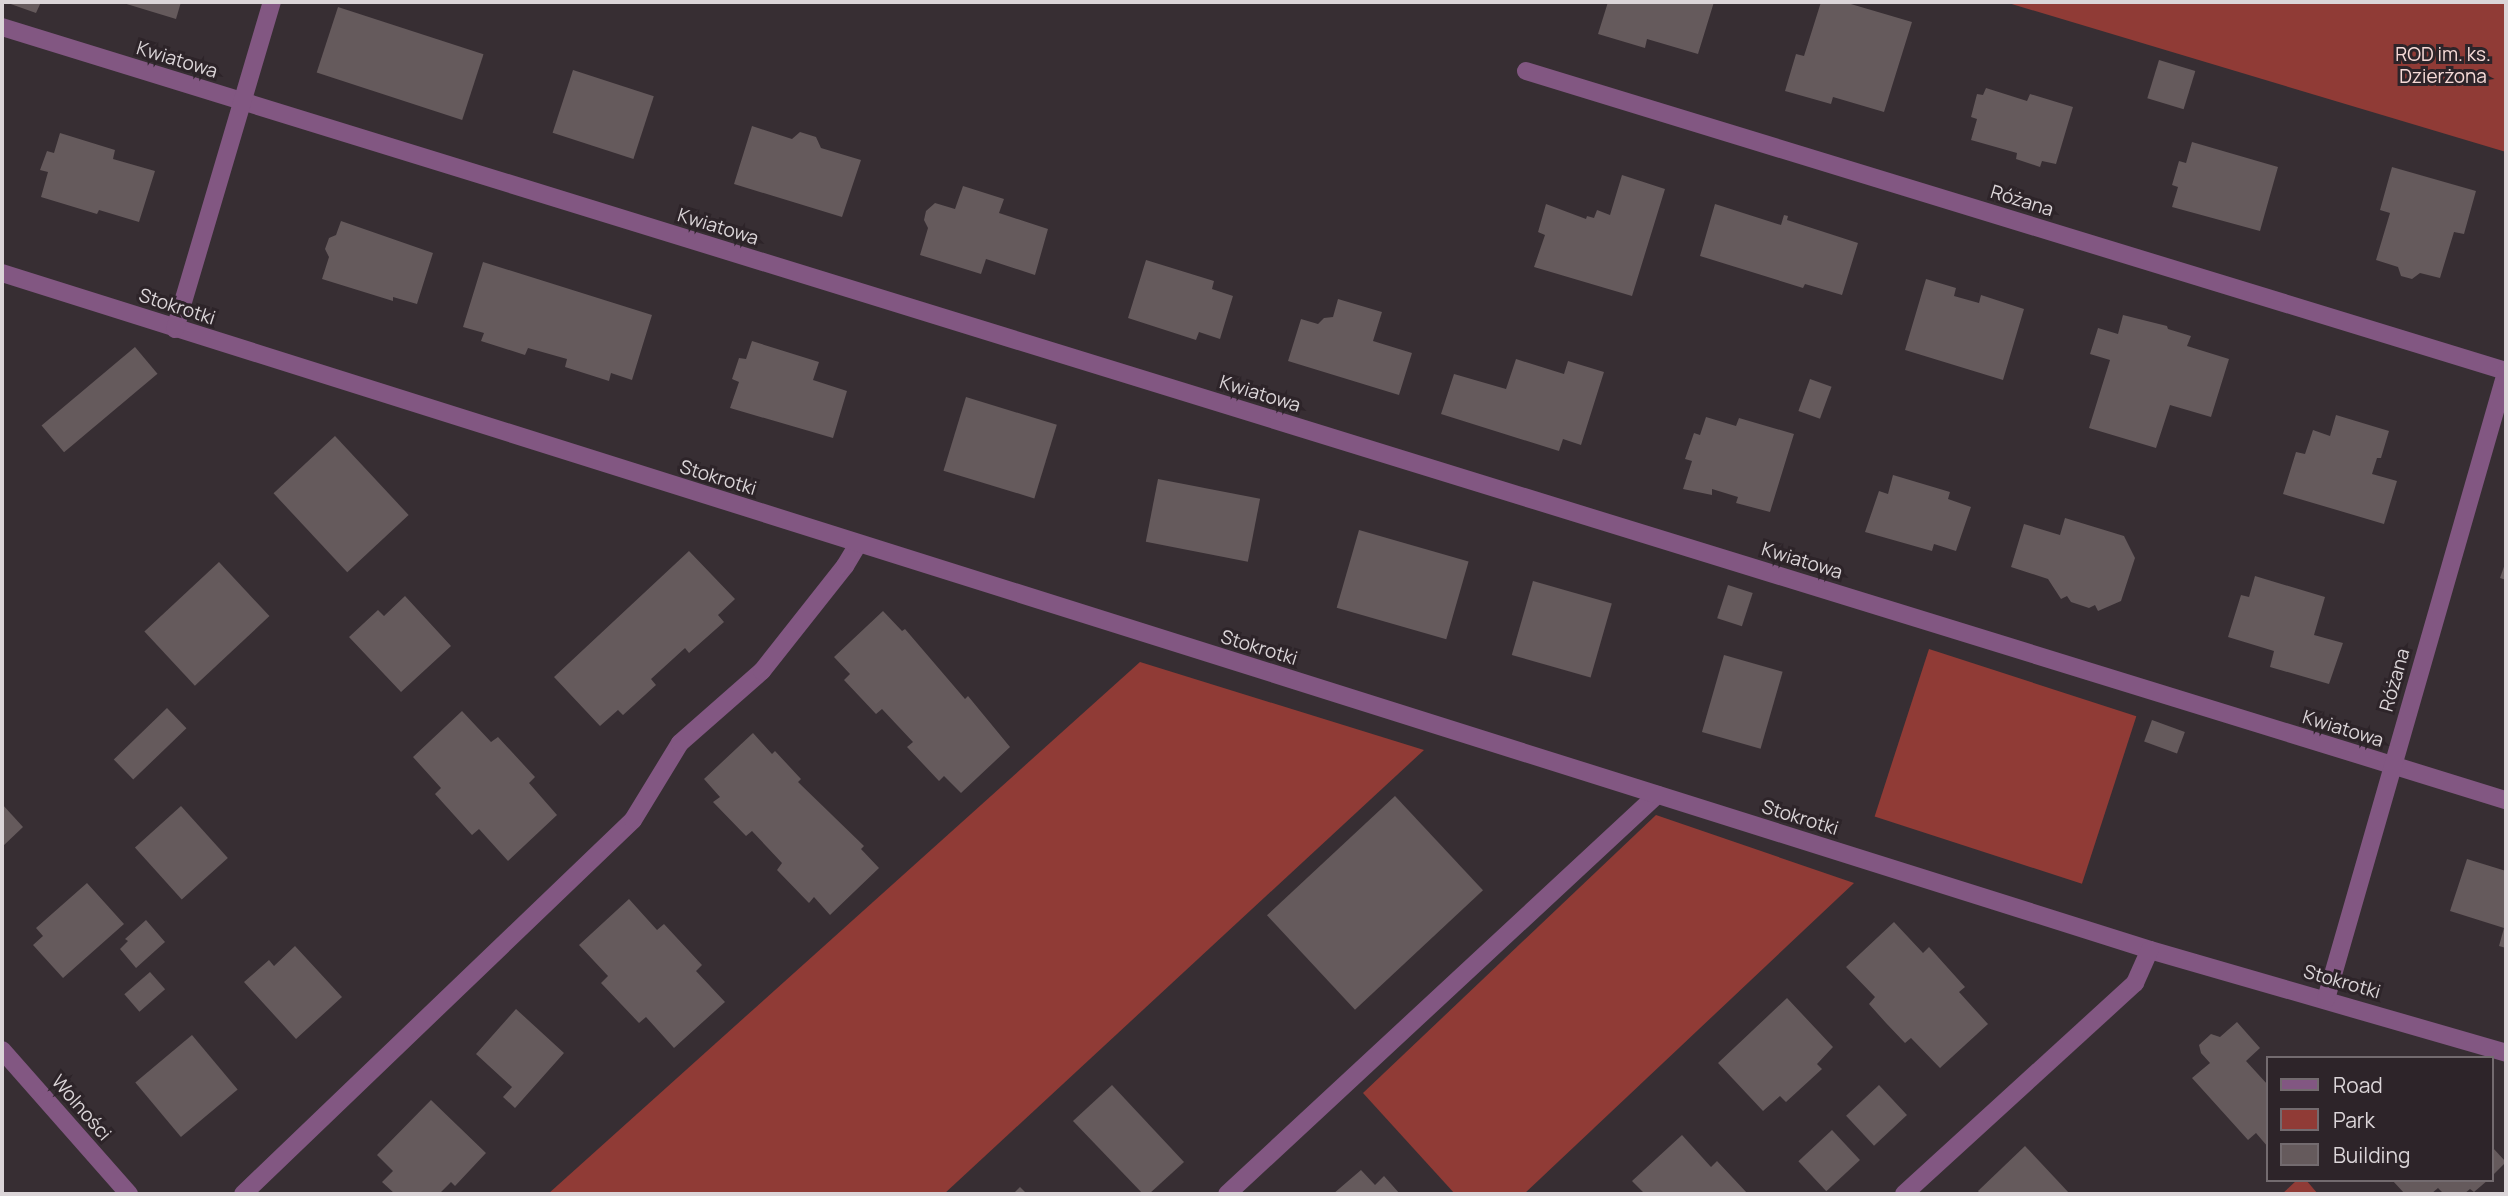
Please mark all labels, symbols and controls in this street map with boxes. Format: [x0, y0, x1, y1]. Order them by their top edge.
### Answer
street label: Kwiatowa [134, 37, 220, 83]
park label: ROD im. ks. Dzierżona [2395, 44, 2491, 88]
street label: Różana [1988, 181, 2056, 221]
street label: Kwiatowa [675, 204, 761, 250]
street label: Stokrotki [136, 284, 218, 330]
street label: Kwiatowa [1217, 371, 1303, 417]
street label: Stokrotki [677, 456, 759, 500]
street label: Kwiatowa [1759, 538, 1845, 584]
street label: Stokrotki [1218, 626, 1300, 670]
street label: Różana [2375, 646, 2415, 714]
street label: Kwiatowa [2300, 706, 2386, 752]
street label: Stokrotki [1759, 796, 1841, 840]
street label: Stokrotki [2301, 960, 2383, 1004]
legend [2266, 1056, 2494, 1182]
street label: Wolności [46, 1071, 116, 1145]
text: Road [2333, 1071, 2383, 1099]
text: Park [2333, 1106, 2375, 1134]
text: Building [2333, 1141, 2410, 1169]

